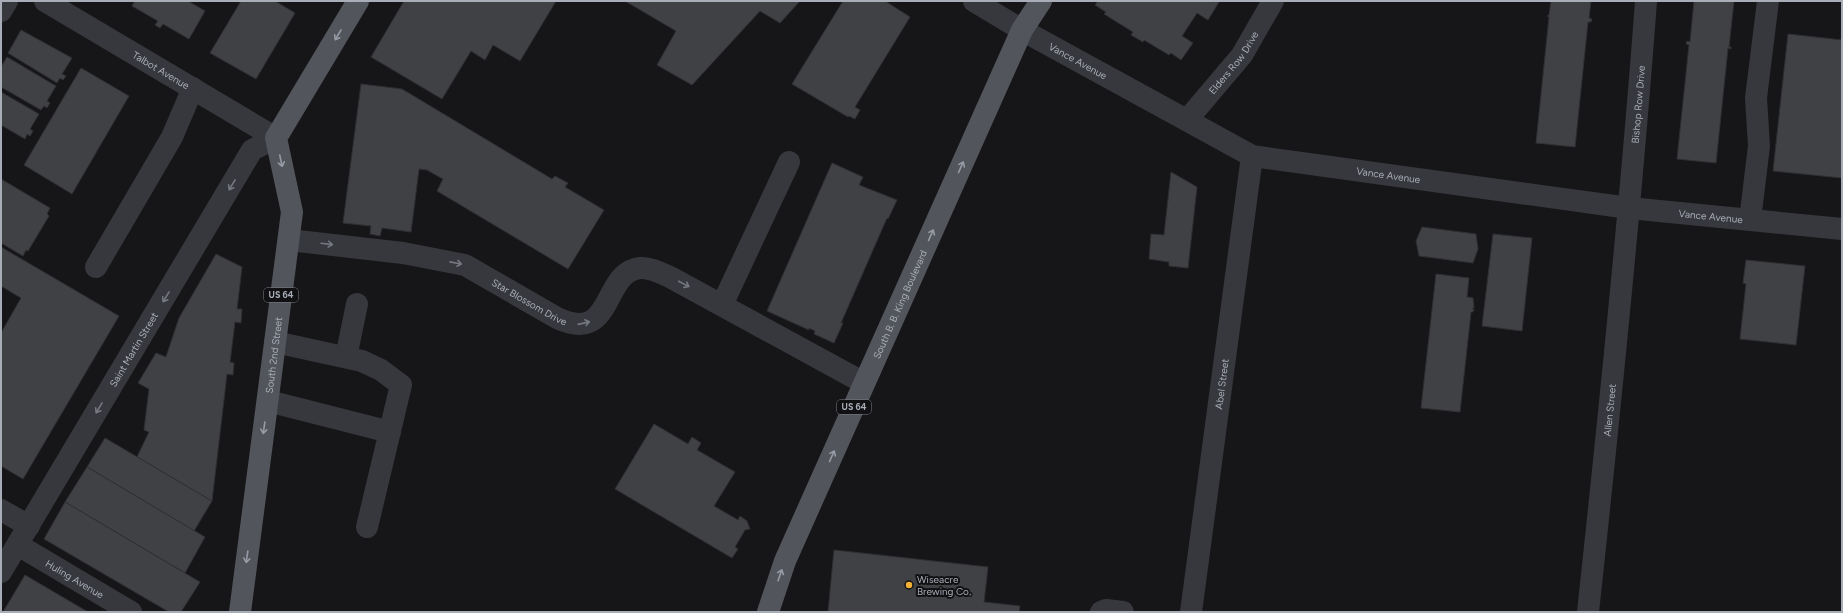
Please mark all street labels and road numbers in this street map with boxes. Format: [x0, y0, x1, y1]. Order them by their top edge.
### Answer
street label: Elders Row Drive [1206, 29, 1262, 97]
street label: Vance Avenue [1046, 40, 1110, 83]
street label: Talbot Avenue [130, 48, 192, 92]
street label: Bishop Row Drive [1629, 64, 1648, 144]
street label: Vance Avenue [1355, 164, 1422, 186]
street label: Vance Avenue [1678, 207, 1744, 226]
street label: South B. B. King Boulevard [870, 248, 930, 361]
street label: Star Blossom Drive [489, 276, 569, 329]
road number: US 64 [264, 288, 298, 302]
street label: Saint Martin Street [107, 310, 161, 389]
street label: South 2nd Street [262, 316, 285, 394]
street label: Abel Street [1212, 358, 1232, 410]
street label: Allen Street [1601, 383, 1619, 437]
road number: US 64 [837, 400, 871, 414]
street label: Huling Avenue [43, 557, 106, 602]

